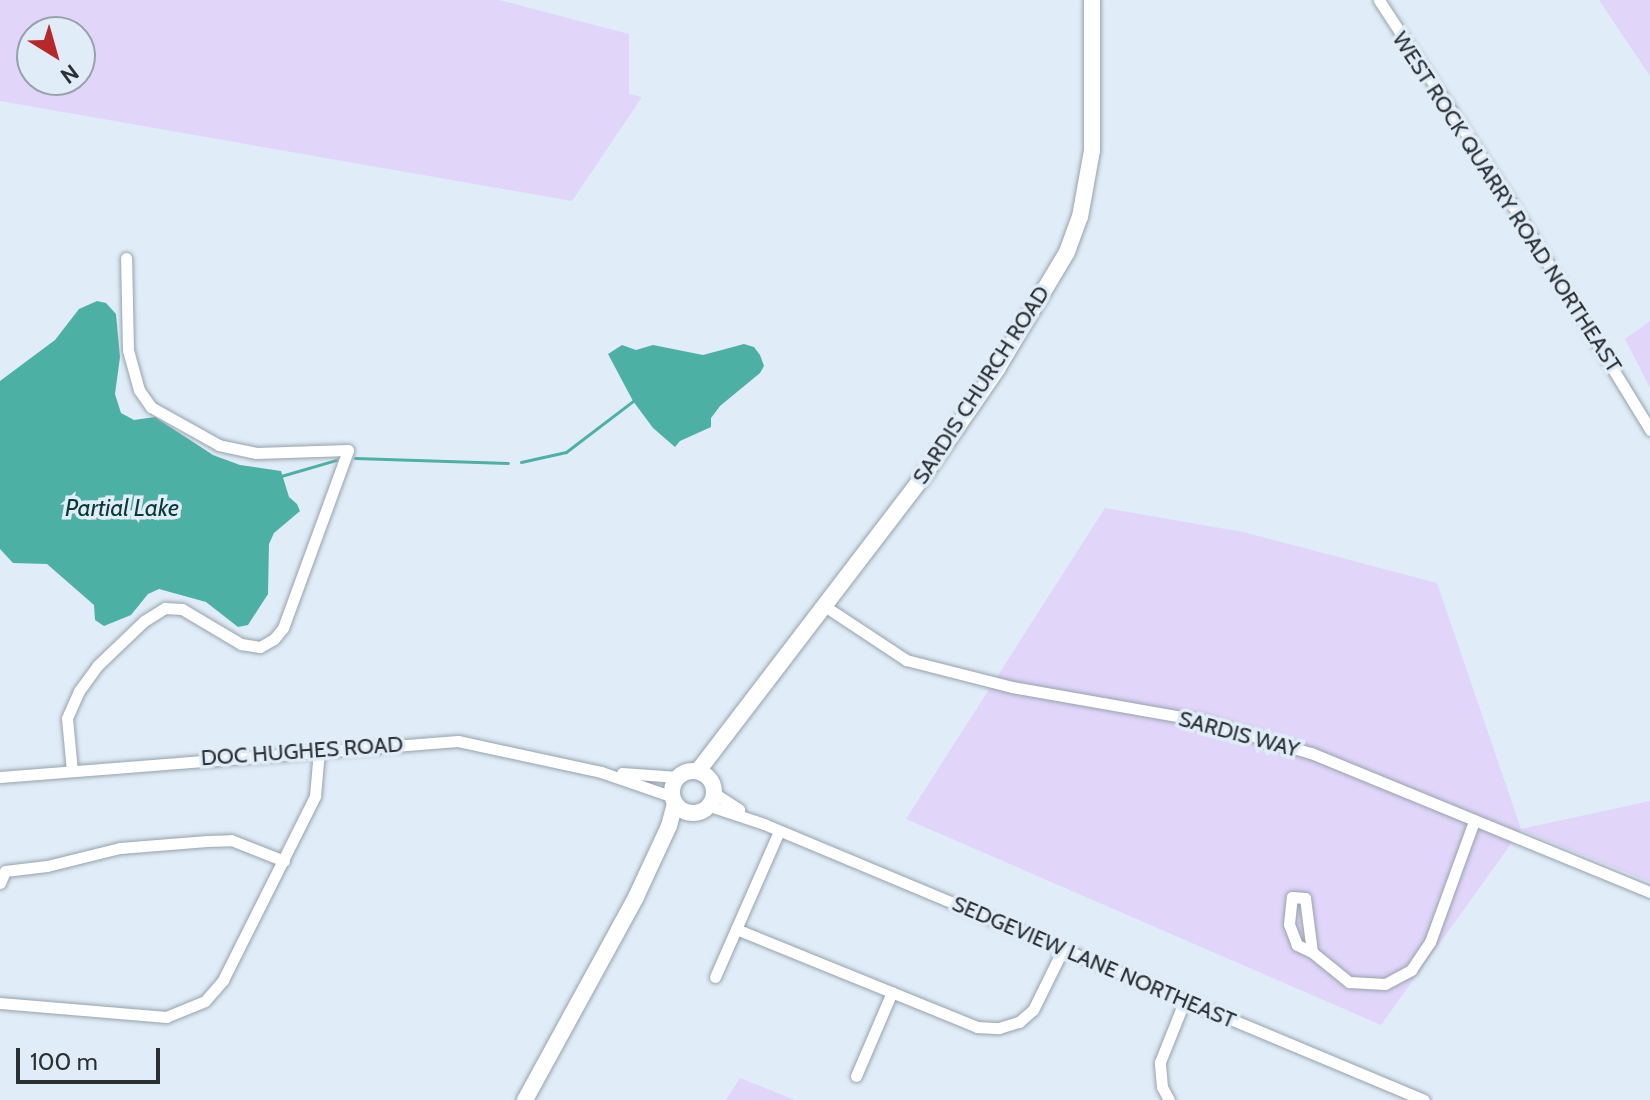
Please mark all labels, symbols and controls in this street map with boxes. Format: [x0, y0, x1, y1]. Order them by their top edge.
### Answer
north arrow [16, 16, 96, 96]
street label: WEST ROCK QUARRY ROAD NORTHEAST [1387, 27, 1627, 377]
text: N [55, 59, 84, 89]
street label: SARDIS CHURCH ROAD [907, 281, 1055, 489]
water label: Partial Lake [65, 494, 179, 522]
street label: SARDIS WAY [1176, 705, 1302, 763]
street label: DOC HUGHES ROAD [200, 731, 404, 771]
street label: SEDGEVIEW LANE NORTHEAST [948, 890, 1240, 1034]
scale bar [20, 1032, 164, 1082]
text: 100 m [30, 1047, 98, 1076]

